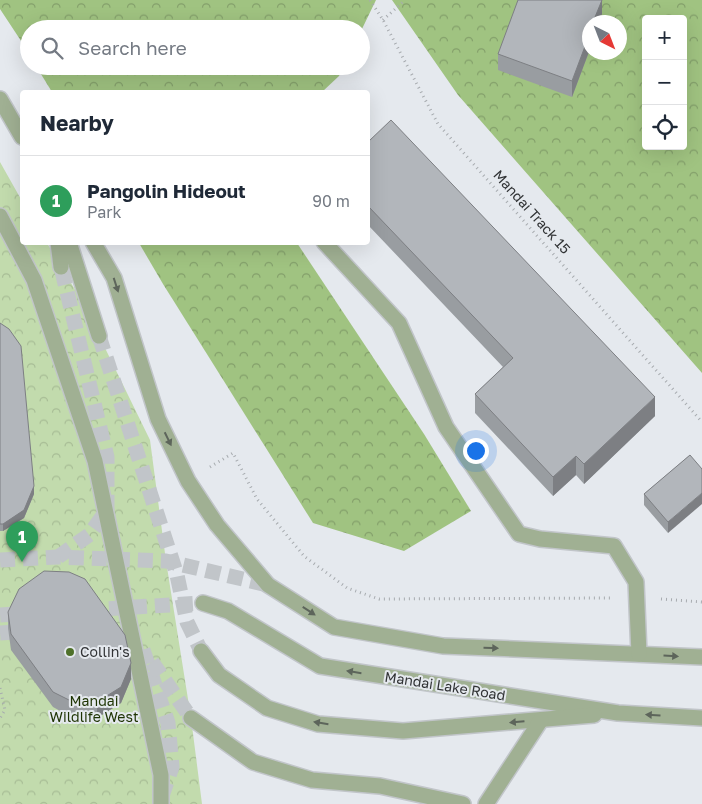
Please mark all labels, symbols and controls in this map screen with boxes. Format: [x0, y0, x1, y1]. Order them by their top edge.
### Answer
north arrow [582, 15, 627, 60]
map controls [642, 15, 687, 150]
button: + [642, 15, 687, 60]
search box [20, 20, 370, 75]
icon: search [38, 34, 66, 62]
text: Search here [78, 36, 187, 59]
button: − [642, 60, 687, 105]
button: locate [642, 105, 687, 150]
text: Nearby [40, 110, 114, 136]
street label: Mandai Track 15 [490, 166, 574, 257]
text: Pangolin Hideout [87, 179, 246, 202]
text: 1 [52, 191, 60, 211]
text: 90 m [312, 191, 350, 211]
text: Park [87, 202, 122, 222]
one-way arrow [113, 278, 121, 293]
one-way arrow [164, 432, 172, 446]
your location [463, 438, 489, 464]
pin: 1 [6, 521, 38, 562]
one-way arrow [303, 607, 316, 616]
place label: Collin's [80, 643, 130, 660]
one-way arrow [484, 644, 500, 652]
marker: Collin's [64, 646, 76, 658]
one-way arrow [664, 652, 680, 660]
one-way arrow [346, 667, 362, 675]
street label: Mandai Lake Road [384, 668, 507, 703]
park label: Mandai Wildlife West [50, 692, 138, 725]
one-way arrow [645, 711, 661, 719]
one-way arrow [509, 718, 525, 726]
one-way arrow [312, 719, 328, 727]

